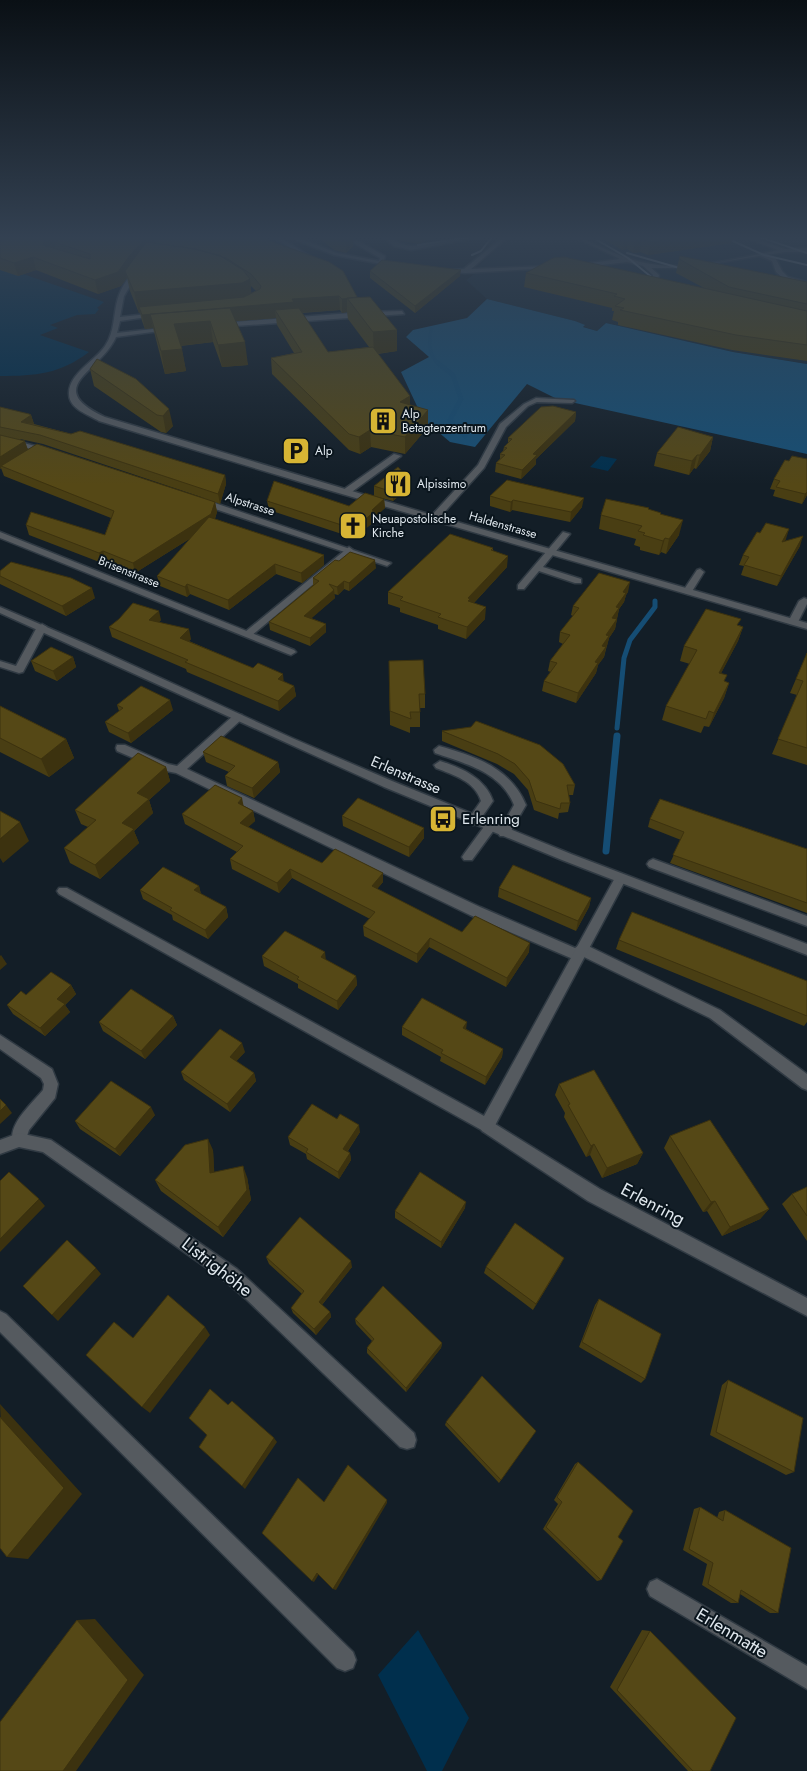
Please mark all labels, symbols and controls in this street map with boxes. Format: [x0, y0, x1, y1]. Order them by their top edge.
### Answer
place label: Alp Betagtenzentrum [402, 405, 486, 437]
building icon: Alp Betagtenzentrum [368, 406, 398, 436]
parking icon: Alp [281, 436, 311, 466]
place label: Alp [315, 442, 333, 460]
restaurant icon: Alpissimo [383, 469, 413, 499]
place label: Alpissimo [417, 475, 467, 493]
street label: Alpstrasse [223, 488, 277, 520]
street label: Haldenstrasse [467, 507, 539, 543]
place label: Neuapostolische Kirche [372, 510, 456, 542]
church icon: Neuapostolische Kirche [338, 511, 368, 541]
street label: Brisenstrasse [96, 552, 162, 592]
street label: Erlenstrasse [368, 750, 445, 800]
bus stop icon: Erlenring [428, 804, 458, 834]
place label: Erlenring [462, 808, 520, 830]
street label: Erlenring [616, 1176, 690, 1232]
street label: Listrighöhe [176, 1231, 258, 1303]
street label: Erlenmatte [691, 1601, 773, 1665]

